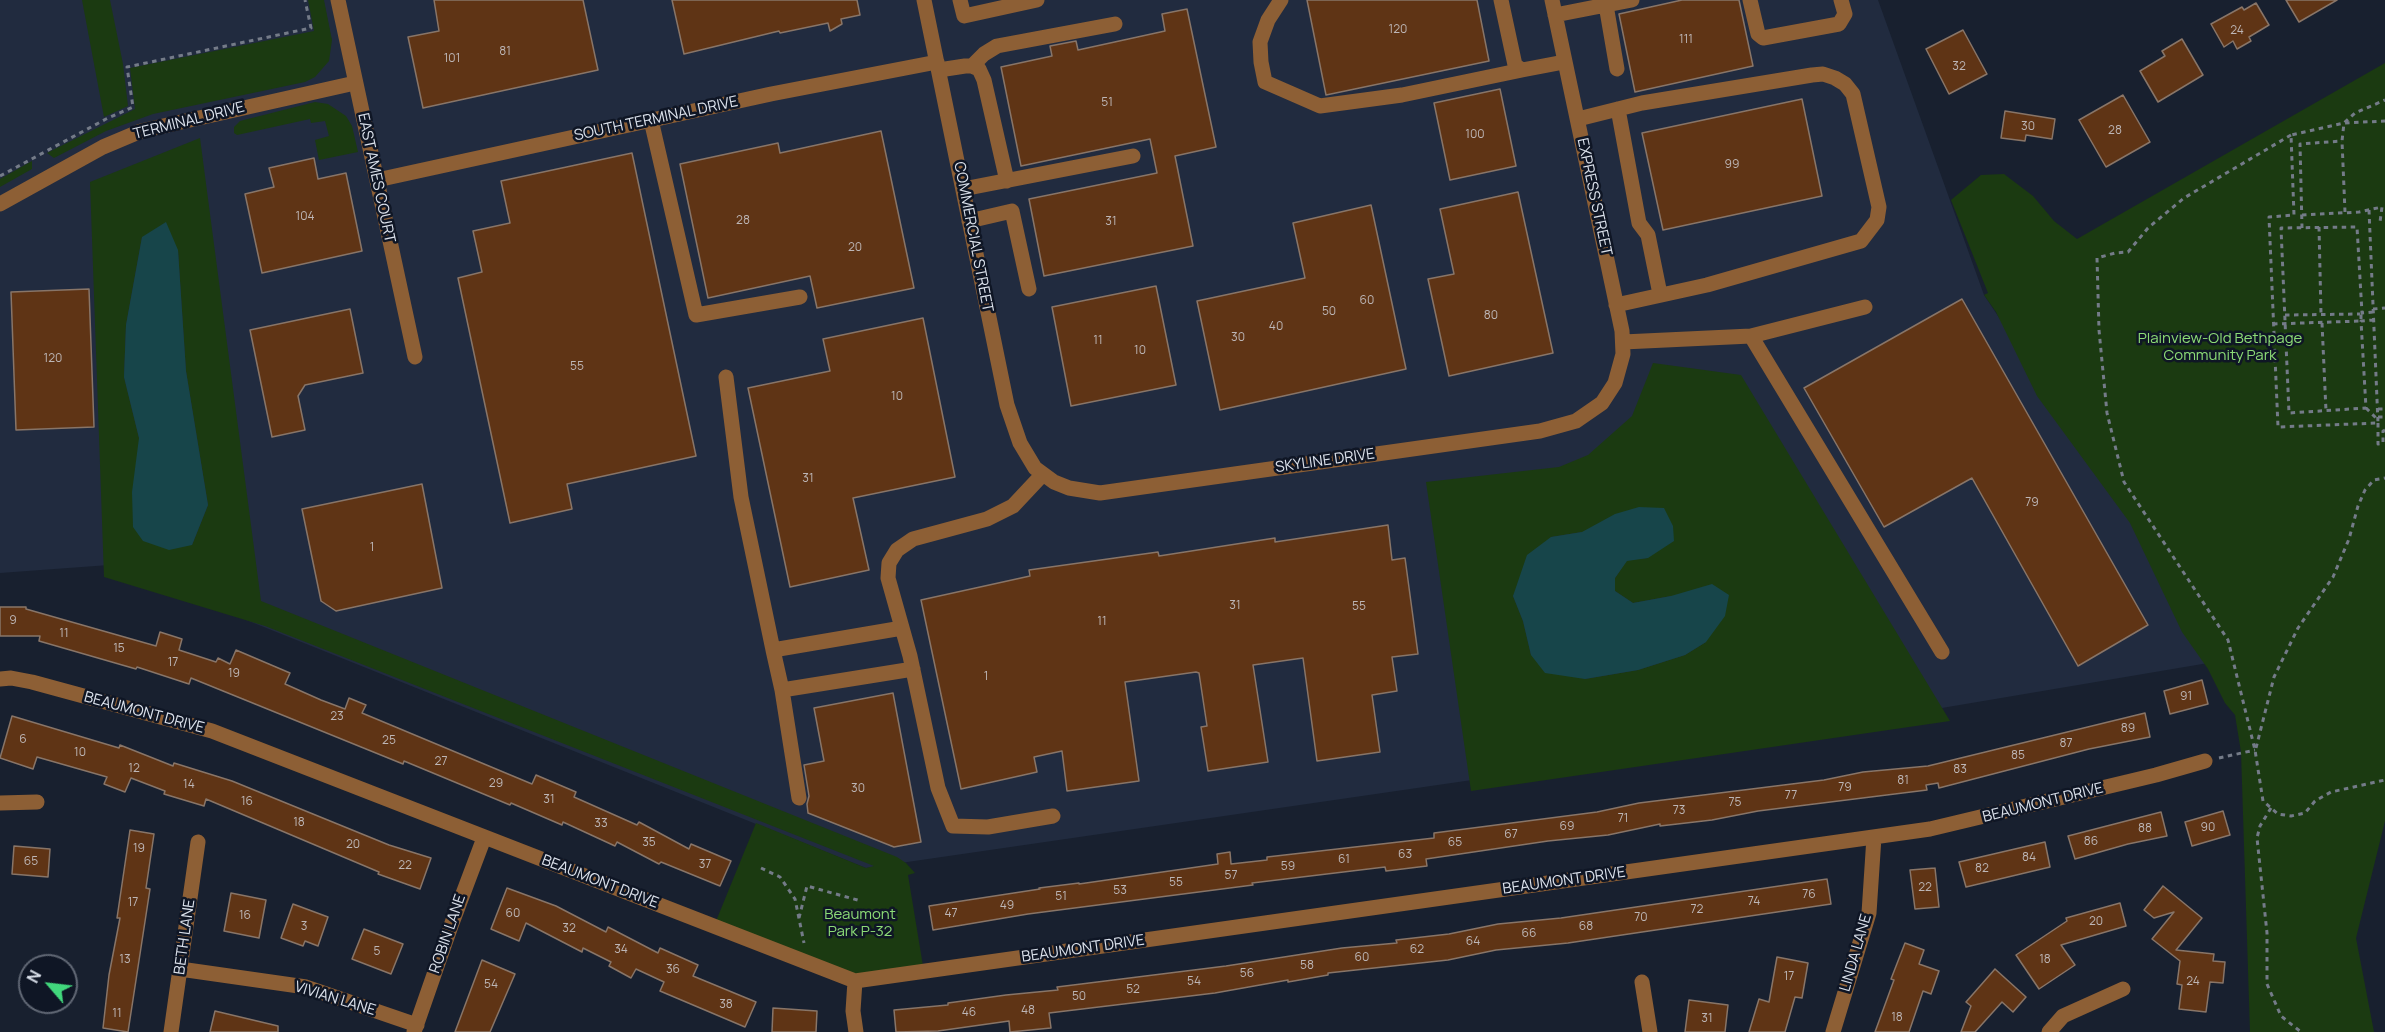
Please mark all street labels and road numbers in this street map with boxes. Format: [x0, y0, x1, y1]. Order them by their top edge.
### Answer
street label: SOUTH TERMINAL DRIVE [572, 93, 740, 145]
street label: TERMINAL DRIVE [131, 98, 247, 144]
street label: EAST AMES COURT [353, 112, 399, 244]
street label: EXPRESS STREET [1573, 137, 1615, 257]
street label: COMMERCIAL STREET [950, 160, 996, 314]
street label: SKYLINE DRIVE [1274, 445, 1376, 477]
street label: BEAUMONT DRIVE [82, 688, 206, 738]
street label: BEAUMONT DRIVE [1981, 779, 2105, 827]
street label: BEAUMONT DRIVE [539, 851, 661, 913]
street label: BEAUMONT DRIVE [1501, 863, 1627, 899]
street label: ROBIN LANE [426, 892, 470, 976]
street label: BETH LANE [171, 898, 199, 976]
street label: LINDA LANE [1836, 912, 1876, 994]
street label: BEAUMONT DRIVE [1020, 931, 1146, 967]
street label: VIVIAN LANE [292, 978, 378, 1020]

